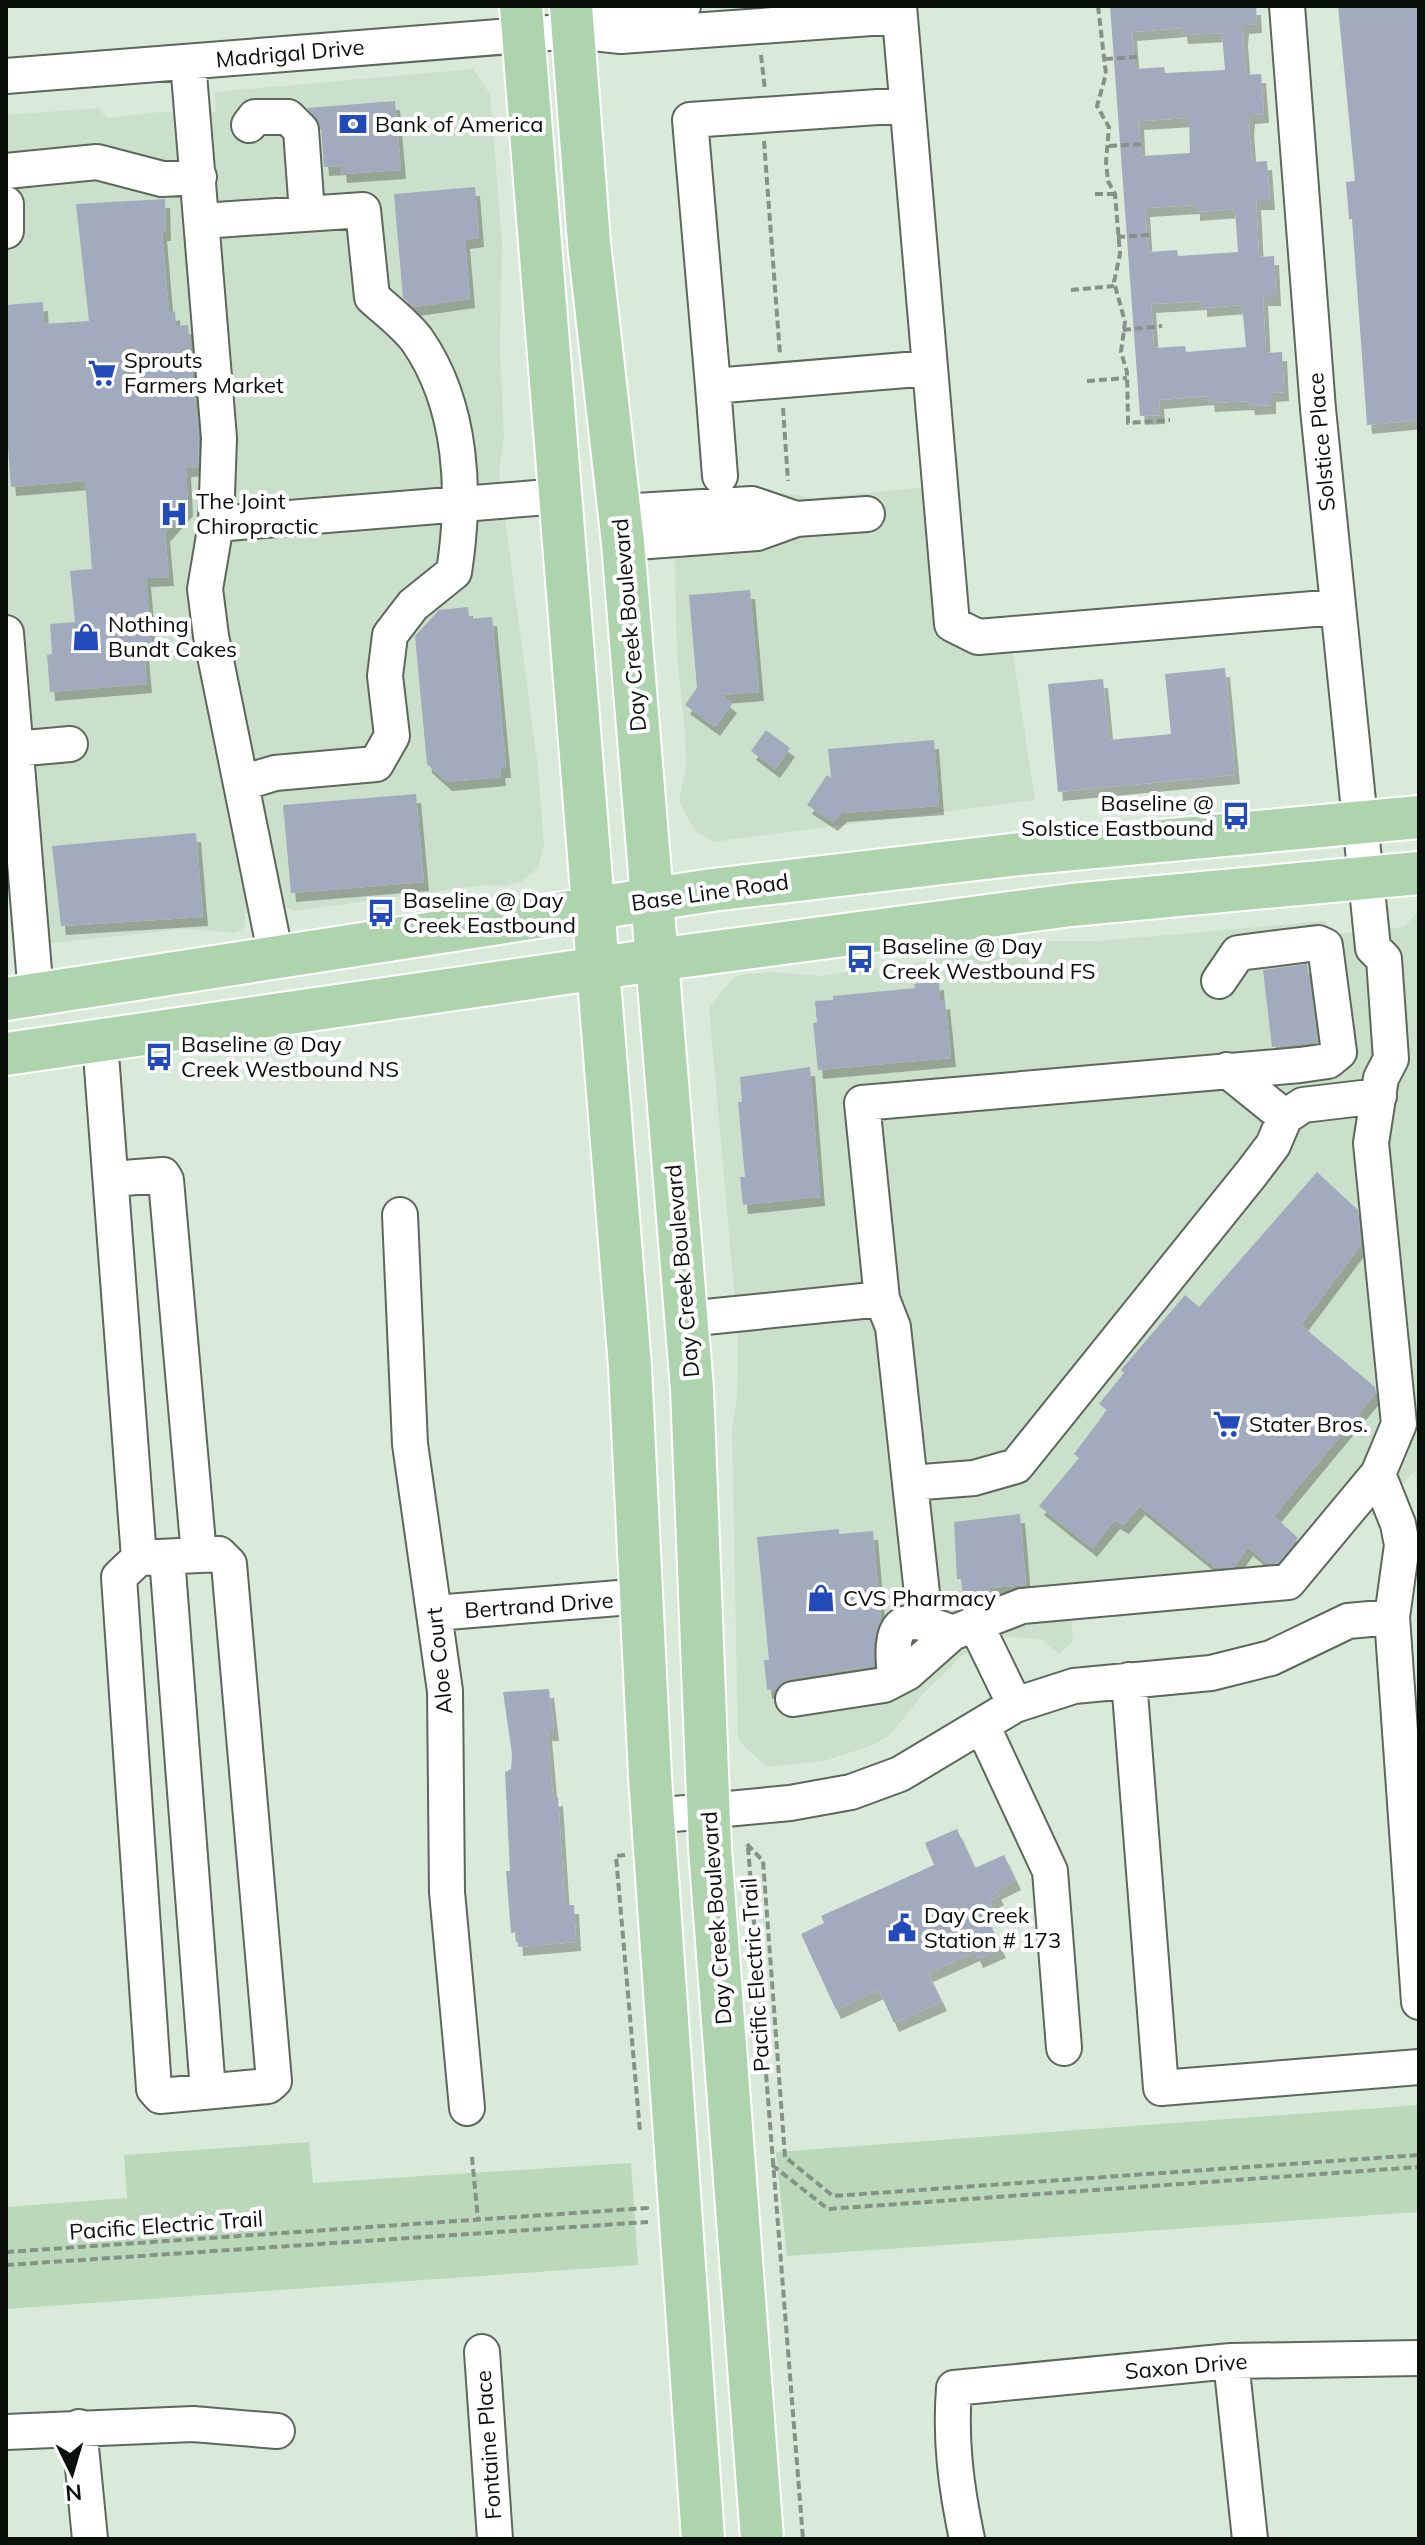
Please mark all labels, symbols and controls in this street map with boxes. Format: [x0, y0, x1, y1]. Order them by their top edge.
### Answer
street label: Madrigal Drive [215, 33, 365, 73]
bank icon: Bank of America [338, 109, 368, 139]
place label: Bank of America [375, 110, 543, 138]
place label: Sprouts Farmers Market [124, 346, 284, 399]
supermarket icon: Sprouts Farmers Market [87, 358, 117, 388]
street label: Solstice Place [1301, 372, 1341, 512]
place label: The Joint Chiropractic [196, 487, 319, 540]
hospital icon: The Joint Chiropractic [159, 499, 189, 529]
street label: Day Creek Boulevard [606, 517, 652, 733]
place label: Nothing Bundt Cakes [108, 610, 237, 663]
shop icon: Nothing Bundt Cakes [71, 622, 101, 652]
place label: Baseline @ Solstice Eastbound [1021, 789, 1214, 842]
bus stop icon: Baseline @ Solstice Eastbound [1221, 801, 1251, 831]
street label: Base Line Road [630, 867, 790, 917]
place label: Baseline @ Day Creek Eastbound [403, 886, 576, 939]
bus stop icon: Baseline @ Day Creek Eastbound [366, 898, 396, 928]
place label: Baseline @ Day Creek Westbound FS [882, 932, 1095, 985]
bus stop icon: Baseline @ Day Creek Westbound FS [845, 944, 875, 974]
place label: Baseline @ Day Creek Westbound NS [181, 1030, 399, 1083]
bus stop icon: Baseline @ Day Creek Westbound NS [144, 1042, 174, 1072]
street label: Day Creek Boulevard [659, 1163, 705, 1379]
supermarket icon: Stater Bros. [1212, 1409, 1242, 1439]
place label: Stater Bros. [1249, 1410, 1368, 1438]
shop icon: CVS Pharmacy [806, 1583, 836, 1613]
place label: CVS Pharmacy [843, 1584, 996, 1612]
street label: Bertrand Drive [464, 1586, 614, 1624]
street label: Aloe Court [419, 1606, 459, 1716]
street label: Day Creek Boulevard [695, 1810, 737, 2026]
street label: Pacific Electric Trail [734, 1877, 776, 2073]
place label: Day Creek Station # 173 [924, 1901, 1061, 1954]
public building icon: Day Creek Station # 173 [887, 1913, 917, 1943]
street label: Pacific Electric Trail [68, 2204, 264, 2246]
street label: Saxon Drive [1124, 2347, 1248, 2385]
street label: Fontaine Place [469, 2369, 507, 2521]
north arrow [32, 2433, 112, 2513]
text: N [64, 2478, 83, 2508]

